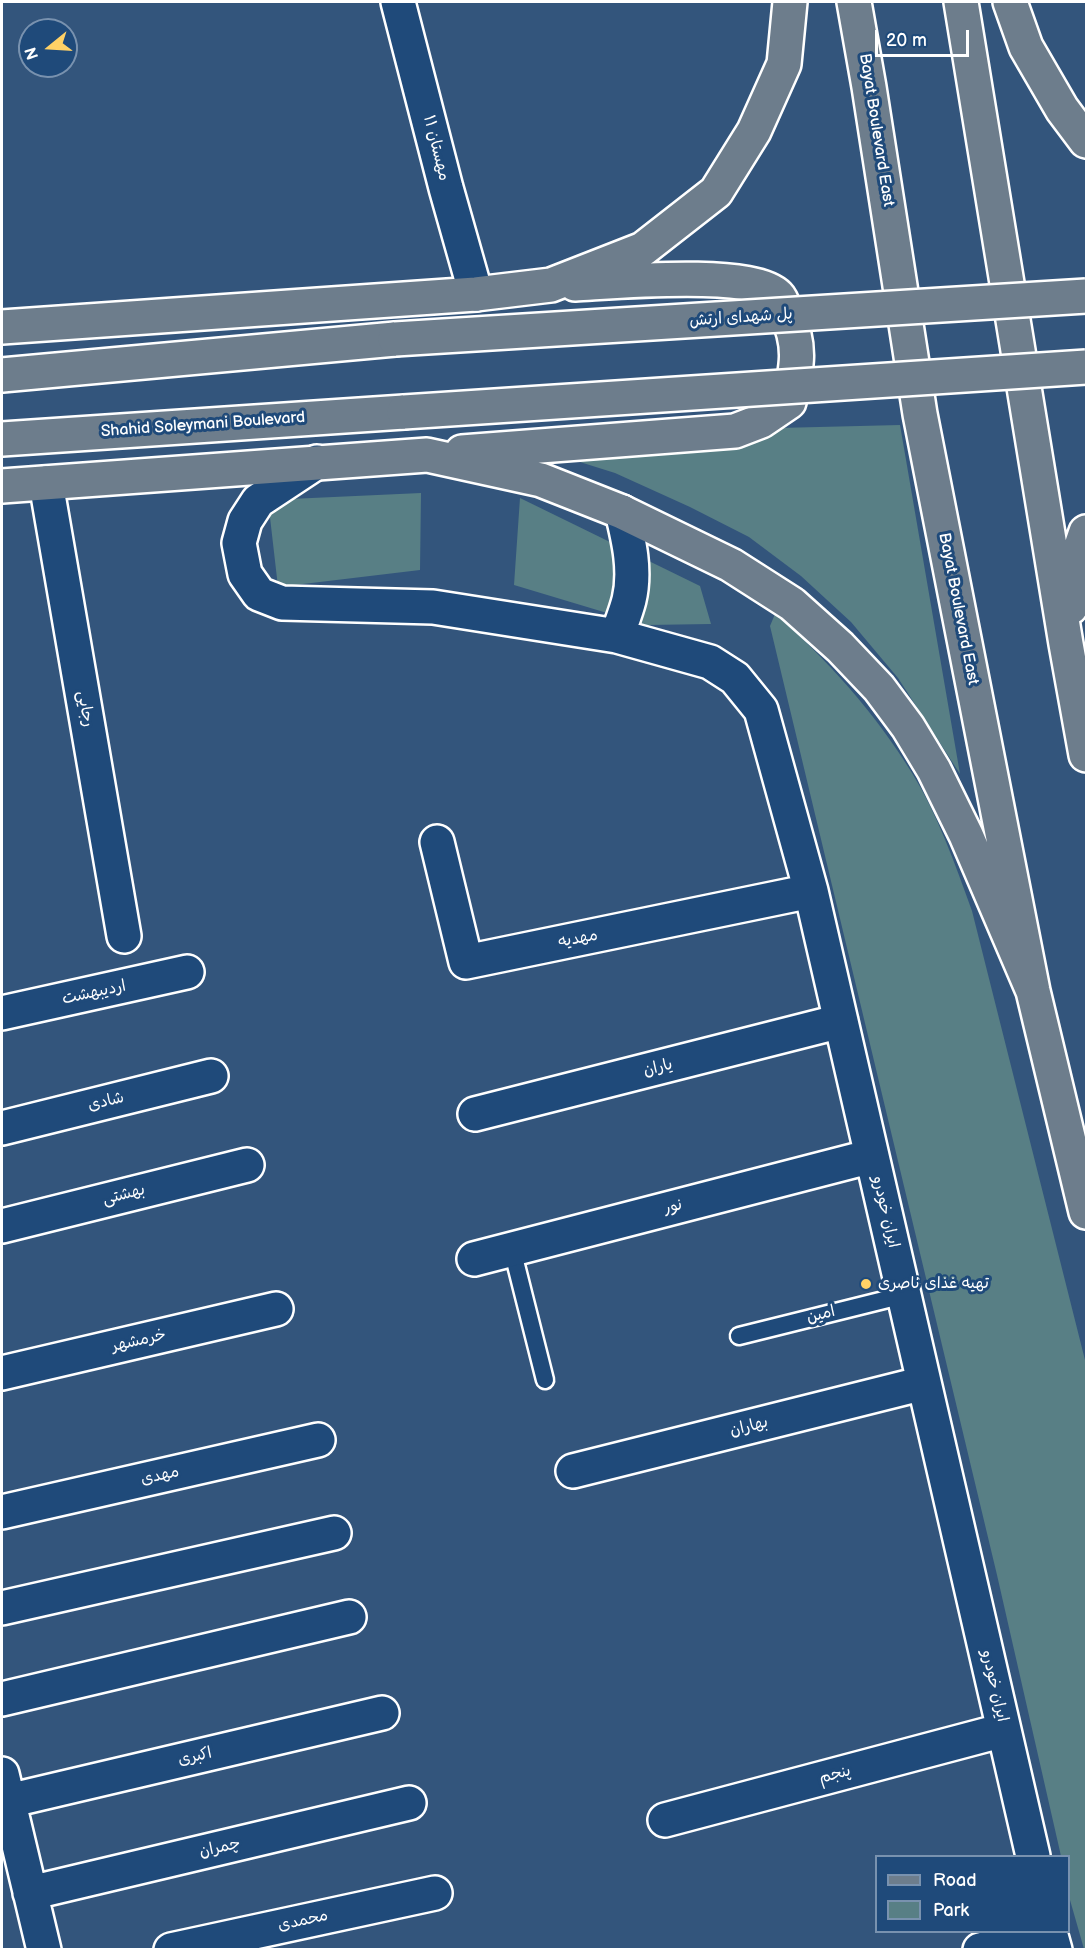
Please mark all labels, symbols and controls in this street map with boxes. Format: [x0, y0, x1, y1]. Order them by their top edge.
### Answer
north arrow [18, 18, 78, 78]
scale bar [878, 18, 972, 56]
text: 20 m [886, 30, 927, 51]
text: N [21, 44, 43, 62]
street label: Bayat Boulevard East [854, 52, 898, 208]
street label: مهستان ۱۱ [419, 113, 453, 183]
street label: پل شهدای ارتش [689, 305, 793, 331]
street label: Shahid Soleymani Boulevard [100, 408, 306, 442]
street label: Bayat Boulevard East [934, 531, 982, 687]
street label: رجایی [72, 690, 98, 728]
street label: مهدیه [557, 926, 599, 952]
street label: اردیبهشت [60, 977, 128, 1009]
street label: یاران [641, 1055, 675, 1081]
street label: شادی [86, 1088, 126, 1116]
street label: ایران خودرو [867, 1174, 903, 1250]
street label: بهشتی [101, 1180, 147, 1210]
street label: نور [662, 1195, 684, 1219]
place label: تهیه غذای ناصری [878, 1274, 989, 1294]
marker: تهیه غذای ناصری [859, 1277, 873, 1291]
street label: امین [805, 1302, 837, 1328]
street label: خرمشهر [110, 1325, 168, 1357]
street label: بهاران [728, 1413, 770, 1441]
street label: مهدی [139, 1462, 181, 1490]
street label: ایران خودرو [976, 1648, 1012, 1724]
street label: اکبری [176, 1744, 214, 1770]
street label: پنجم [817, 1762, 853, 1788]
street label: چمران [198, 1834, 242, 1862]
legend [875, 1855, 1070, 1933]
text: Road [933, 1870, 977, 1891]
text: Park [933, 1900, 969, 1921]
street label: محمدی [276, 1906, 330, 1936]

